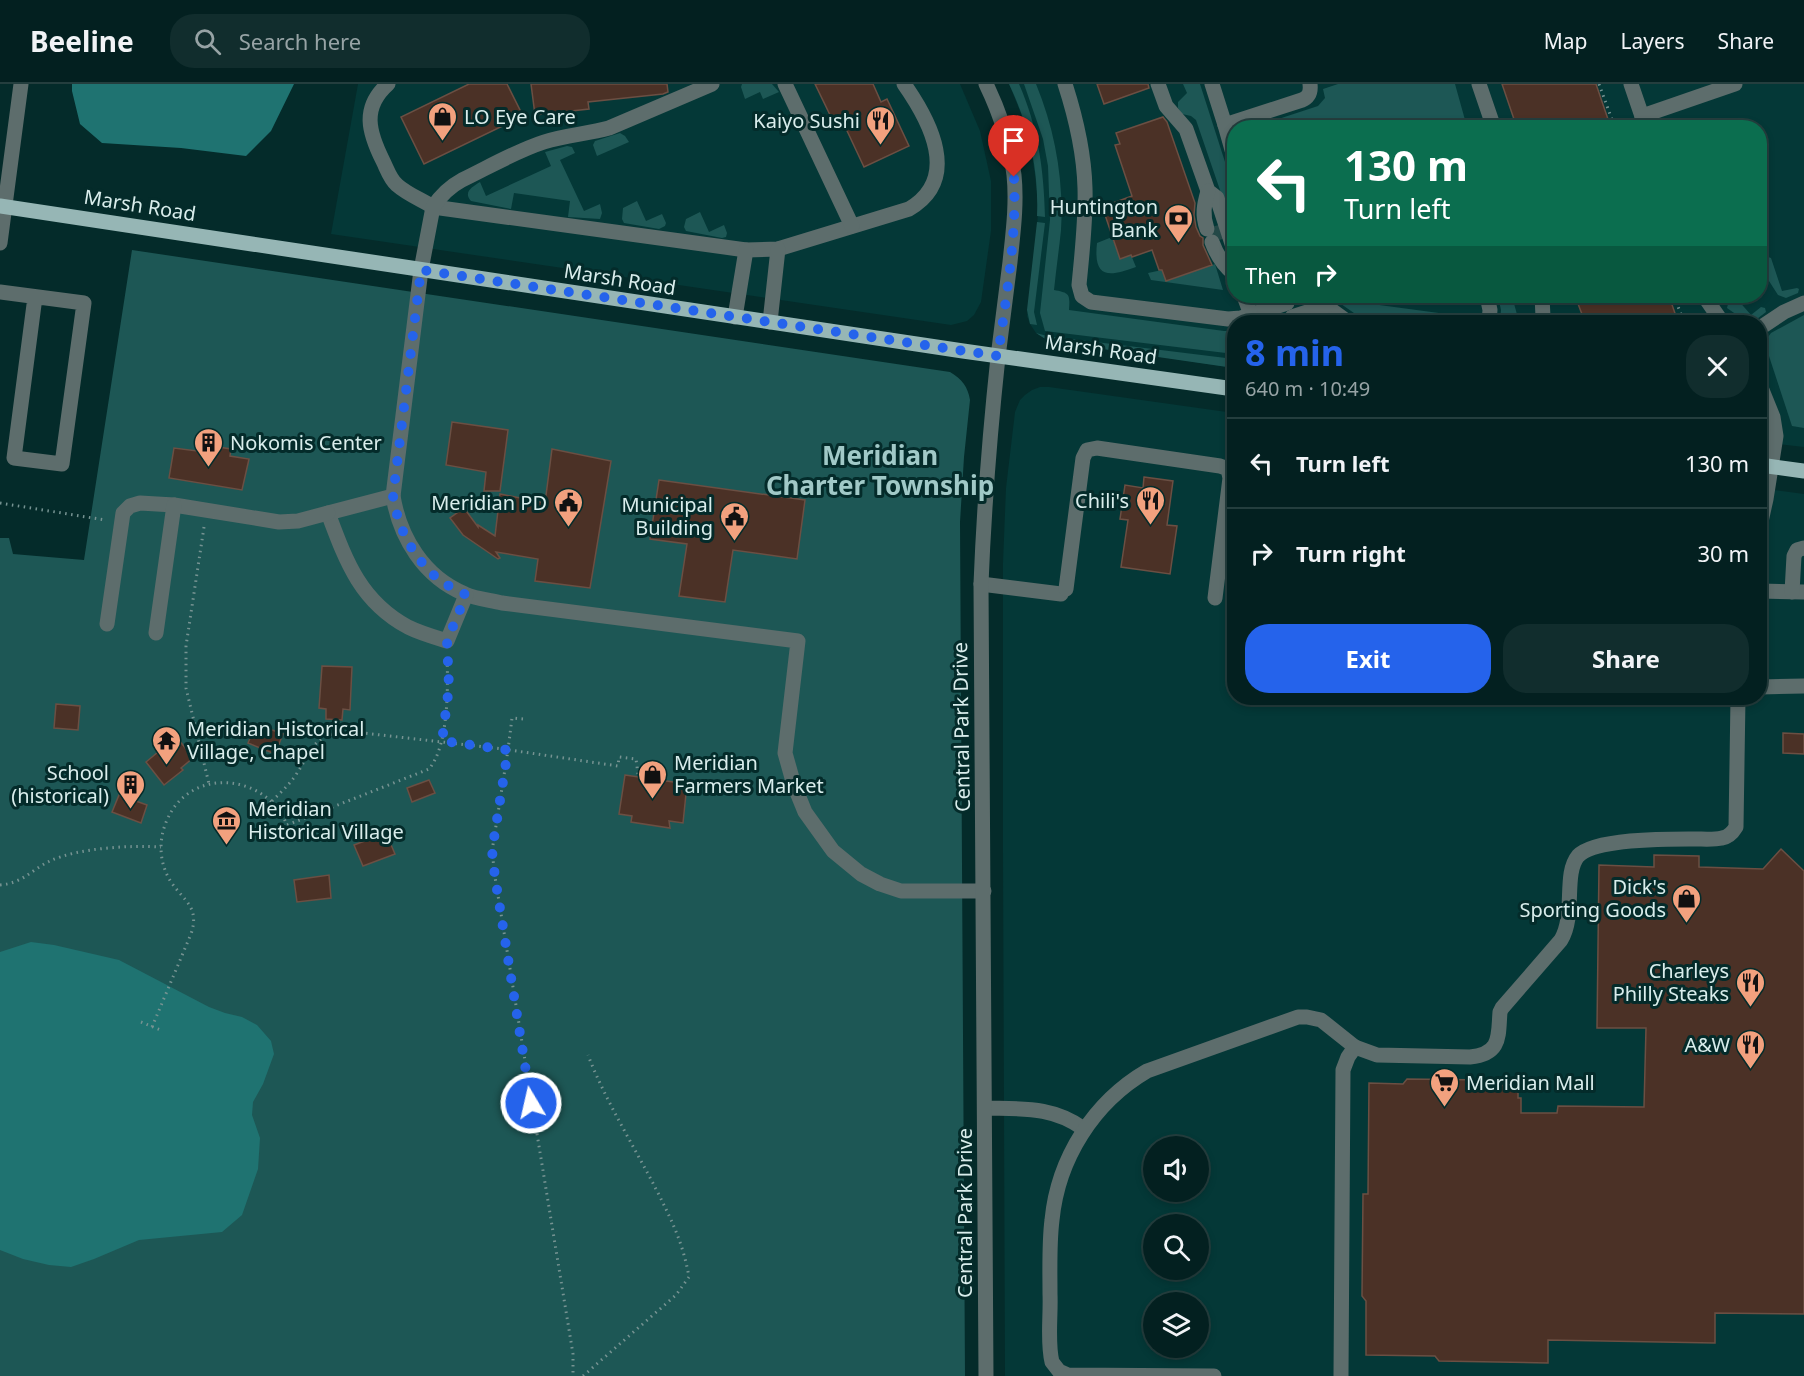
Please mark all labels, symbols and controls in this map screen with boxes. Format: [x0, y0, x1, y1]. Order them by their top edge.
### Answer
search box [170, 14, 590, 68]
text: Beeline [30, 22, 134, 60]
icon: search [191, 25, 224, 58]
text: Search here [239, 26, 361, 56]
text: Map [1544, 27, 1588, 55]
text: Layers [1621, 27, 1685, 55]
text: Share [1718, 27, 1774, 55]
shop icon: LO Eye Care [427, 100, 459, 142]
place label: LO Eye Care [464, 103, 576, 130]
restaurant icon: Kaiyo Sushi [865, 104, 897, 146]
place label: Kaiyo Sushi [753, 107, 860, 134]
pin [988, 115, 1039, 177]
icon: arrive [997, 124, 1030, 157]
text: 130 m [1344, 136, 1468, 193]
icon: left [1245, 144, 1323, 222]
street label: Marsh Road [82, 183, 198, 227]
text: Turn left [1344, 190, 1450, 227]
place label: Huntington Bank [1050, 193, 1158, 243]
bank icon: Huntington Bank [1163, 202, 1195, 244]
street label: Marsh Road [562, 257, 678, 301]
icon: right [1309, 258, 1342, 291]
text: Then [1245, 260, 1297, 290]
street label: Marsh Road [1043, 328, 1159, 370]
text: 8 min [1245, 328, 1344, 377]
button: close [1686, 335, 1749, 398]
text: 640 m · 10:49 [1245, 375, 1370, 402]
building icon: Nokomis Center [193, 426, 225, 468]
place label: Nokomis Center [230, 429, 382, 456]
district label: Meridian Charter Township [766, 437, 994, 503]
icon: left [1245, 447, 1278, 480]
text: Turn left [1296, 448, 1390, 478]
text: 130 m [1685, 448, 1749, 478]
restaurant icon: Chili's [1134, 484, 1166, 526]
public building icon: Meridian PD [552, 486, 584, 528]
place label: Chili's [1075, 487, 1129, 514]
place label: Meridian PD [431, 489, 547, 516]
place label: Municipal Building [622, 491, 713, 541]
public building icon: Municipal Building [718, 500, 750, 542]
icon: right [1245, 537, 1278, 570]
text: Turn right [1296, 538, 1406, 568]
text: 30 m [1698, 538, 1749, 568]
button: Exit [1245, 624, 1491, 693]
button: Share [1503, 624, 1749, 693]
street label: Central Park Drive [946, 642, 976, 812]
place label: Meridian Historical Village, Chapel [187, 715, 364, 765]
temple icon: Meridian Historical Village, Chapel [150, 724, 182, 766]
place label: Meridian Farmers Market [674, 749, 824, 799]
shop icon: Meridian Farmers Market [637, 758, 669, 800]
place label: School (historical) [11, 759, 109, 809]
building icon: School (historical) [114, 768, 146, 810]
place label: Meridian Historical Village [248, 795, 404, 845]
museum icon: Meridian Historical Village [211, 804, 243, 846]
place label: Dick's Sporting Goods [1519, 873, 1666, 923]
shop icon: Dick's Sporting Goods [1671, 882, 1703, 924]
place label: Charleys Philly Steaks [1613, 957, 1729, 1007]
restaurant icon: Charleys Philly Steaks [1734, 966, 1766, 1008]
restaurant icon: A&W [1735, 1028, 1767, 1070]
place label: A&W [1684, 1031, 1730, 1058]
supermarket icon: Meridian Mall [1429, 1066, 1461, 1108]
place label: Meridian Mall [1466, 1069, 1595, 1096]
position arrow [499, 1071, 563, 1135]
street label: Central Park Drive [951, 1128, 978, 1298]
map controls [1143, 1136, 1209, 1358]
button: sound [1143, 1136, 1209, 1202]
button: search [1143, 1214, 1209, 1280]
button: layers [1143, 1292, 1209, 1358]

